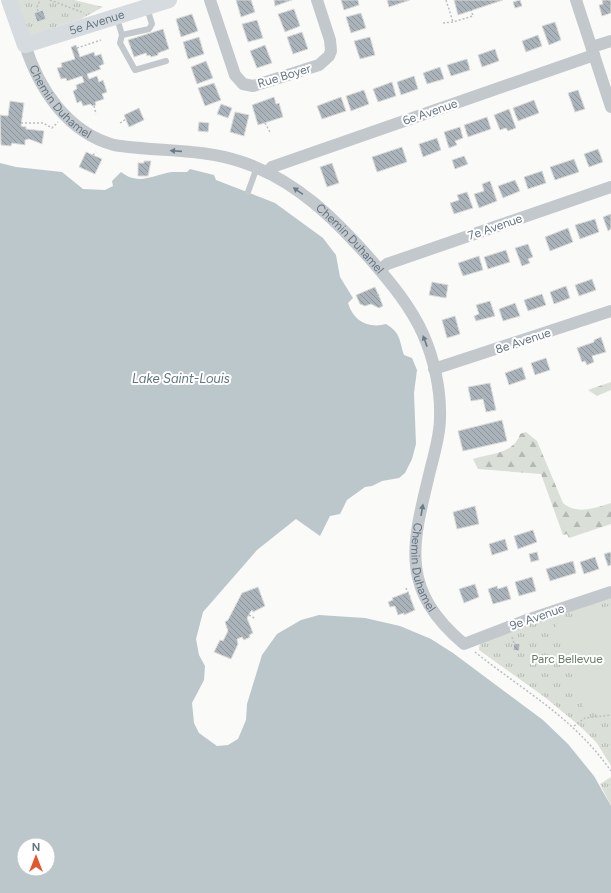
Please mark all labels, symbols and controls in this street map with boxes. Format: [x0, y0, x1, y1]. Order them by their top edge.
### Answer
street label: 5e Avenue [67, 7, 127, 38]
street label: Rue Boyer [256, 61, 312, 91]
street label: Chemin Duhamel [26, 63, 94, 141]
street label: 6e Avenue [401, 96, 460, 128]
one-way arrow [170, 147, 182, 154]
one-way arrow [292, 187, 303, 195]
street label: Chemin Duhamel [313, 201, 387, 277]
street label: 7e Avenue [466, 211, 524, 243]
street label: 8e Avenue [494, 325, 553, 357]
one-way arrow [422, 335, 428, 347]
water label: Lake Saint-Louis [132, 371, 230, 386]
one-way arrow [419, 503, 425, 516]
street label: Chemin Duhamel [408, 522, 439, 615]
street label: 9e Avenue [508, 601, 567, 633]
park label: Parc Bellevue [531, 652, 603, 666]
north arrow [16, 837, 56, 877]
text: N [32, 841, 40, 854]

